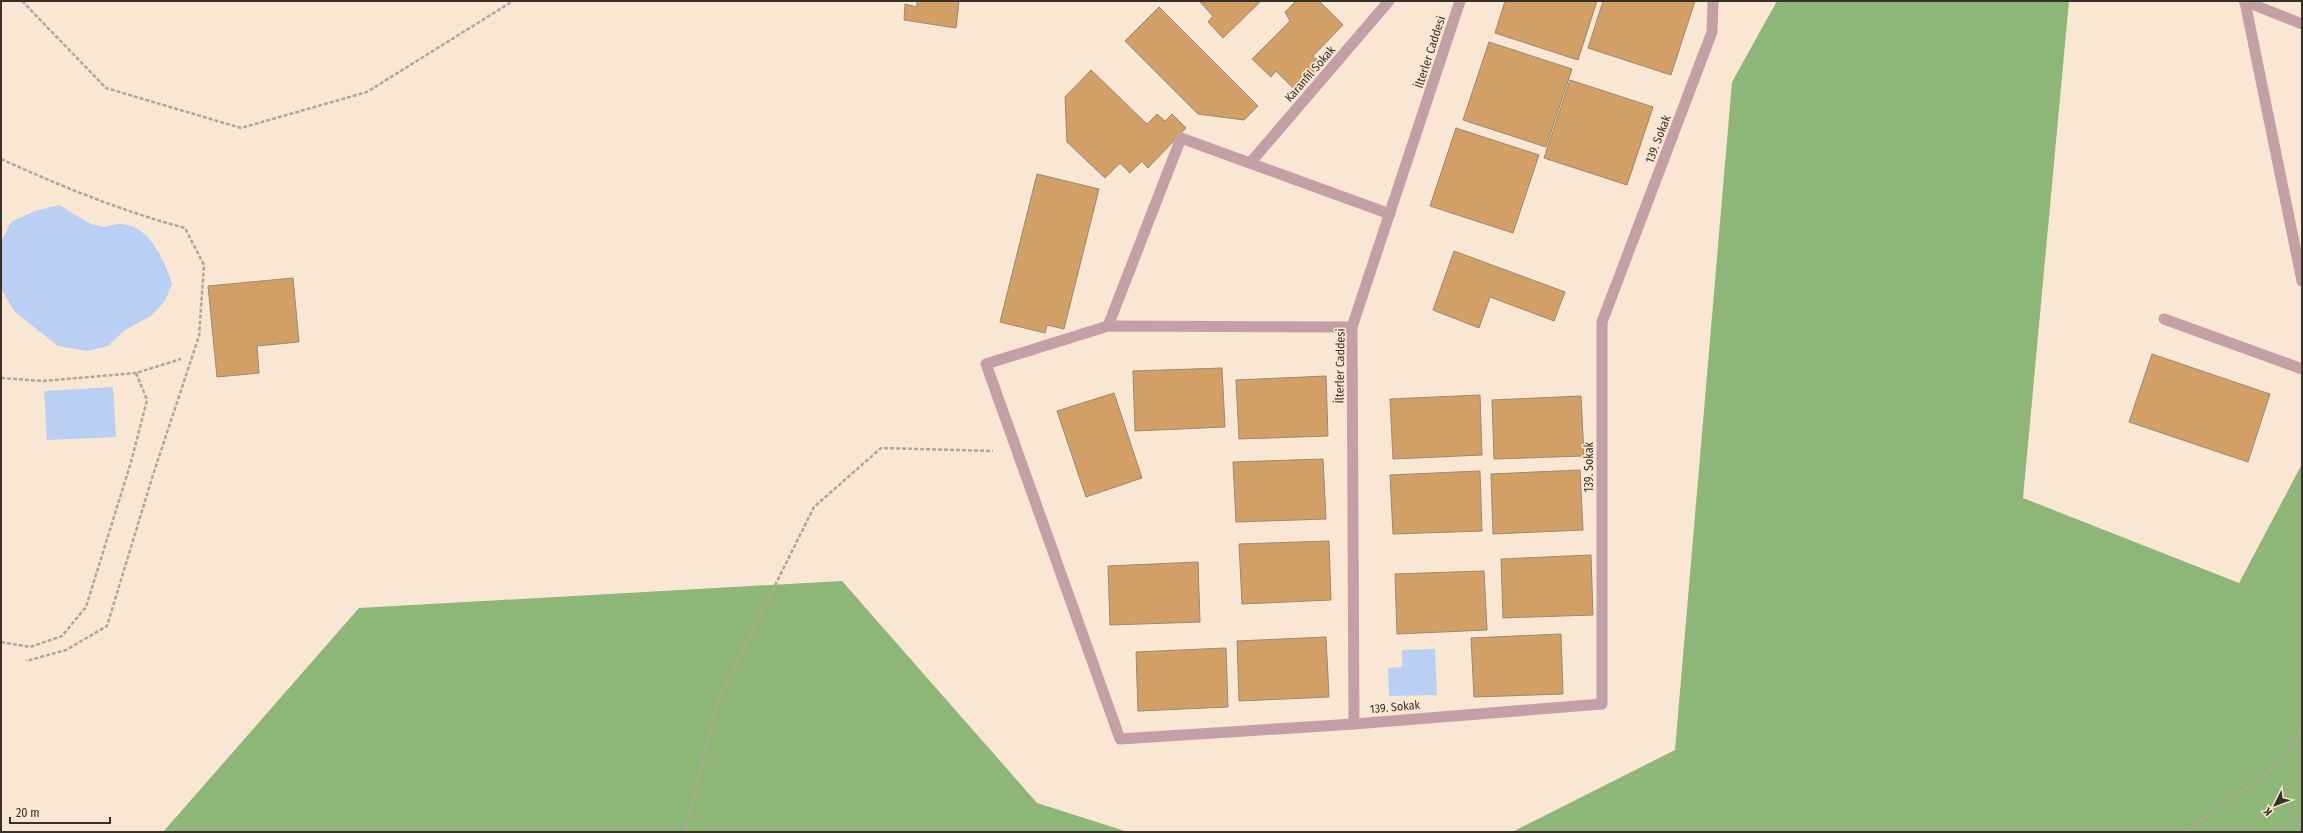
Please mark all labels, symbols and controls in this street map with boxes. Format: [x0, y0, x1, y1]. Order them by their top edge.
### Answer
street label: İlterler Caddesi [1411, 14, 1448, 90]
street label: Karanfil Sokak [1282, 43, 1338, 105]
street label: 139. Sokak [1642, 113, 1674, 165]
street label: İlterler Caddesi [1331, 328, 1348, 404]
street label: 139. Sokak [1582, 441, 1596, 492]
street label: 139. Sokak [1369, 698, 1421, 716]
north arrow [2255, 785, 2295, 825]
scale bar [10, 799, 110, 825]
text: K [2261, 804, 2275, 818]
text: 20 m [16, 806, 40, 820]

